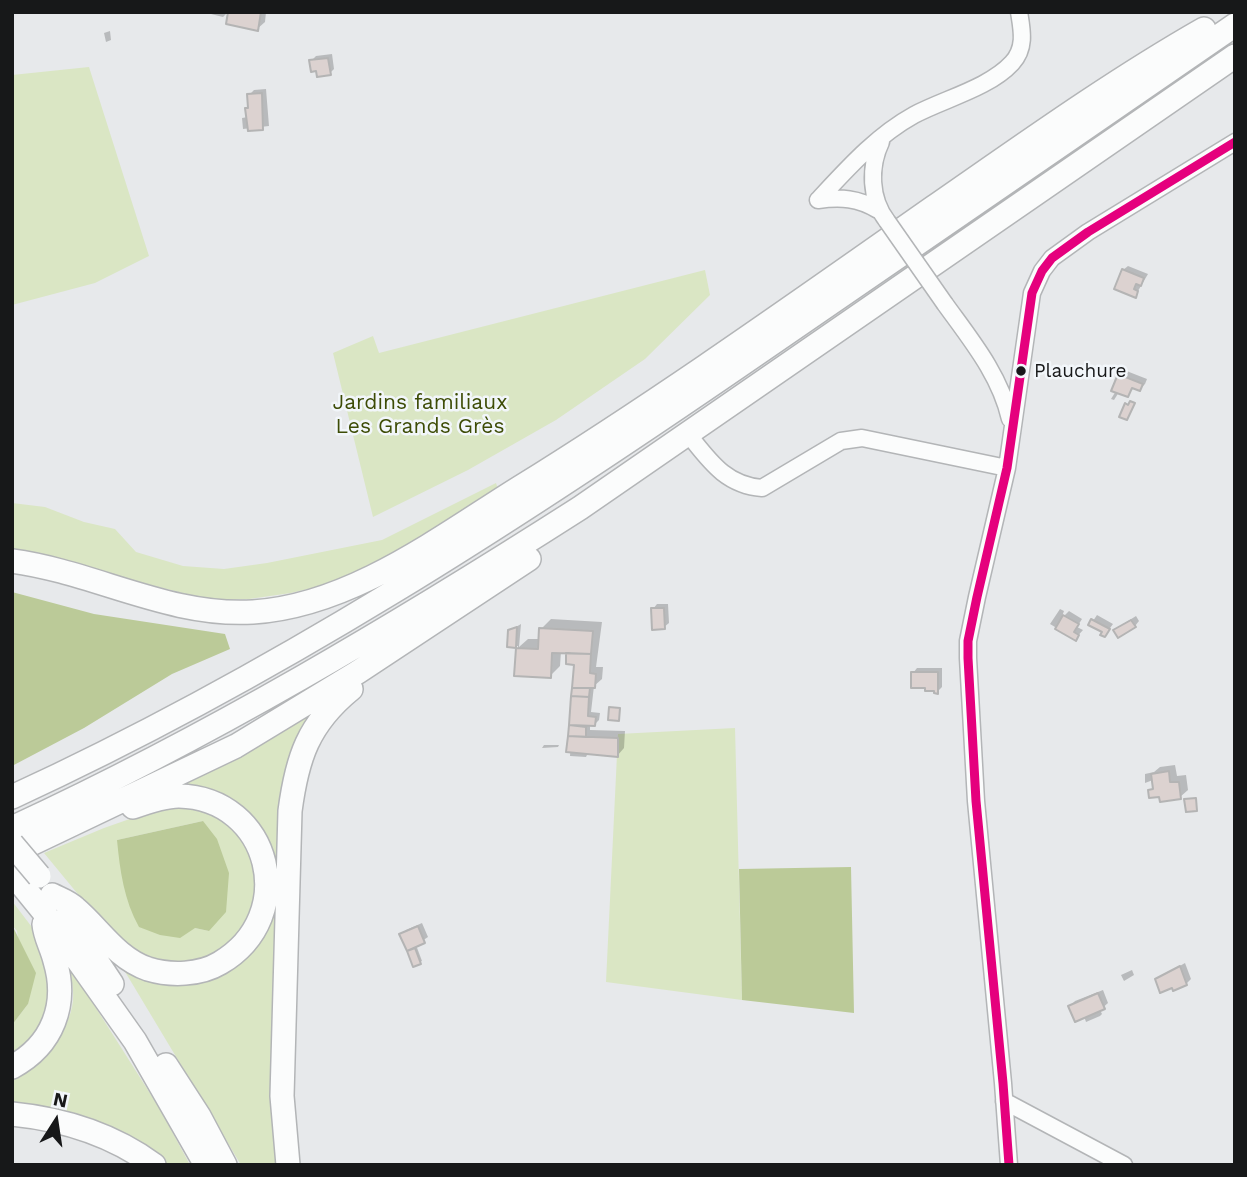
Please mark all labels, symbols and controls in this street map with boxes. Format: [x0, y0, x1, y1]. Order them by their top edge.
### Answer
place label: Plauchure [1034, 360, 1126, 382]
marker: Plauchure [1014, 364, 1028, 378]
park label: Jardins familiaux Les Grands Grès [333, 390, 507, 440]
north arrow [21, 1086, 91, 1156]
text: N [51, 1087, 70, 1113]

